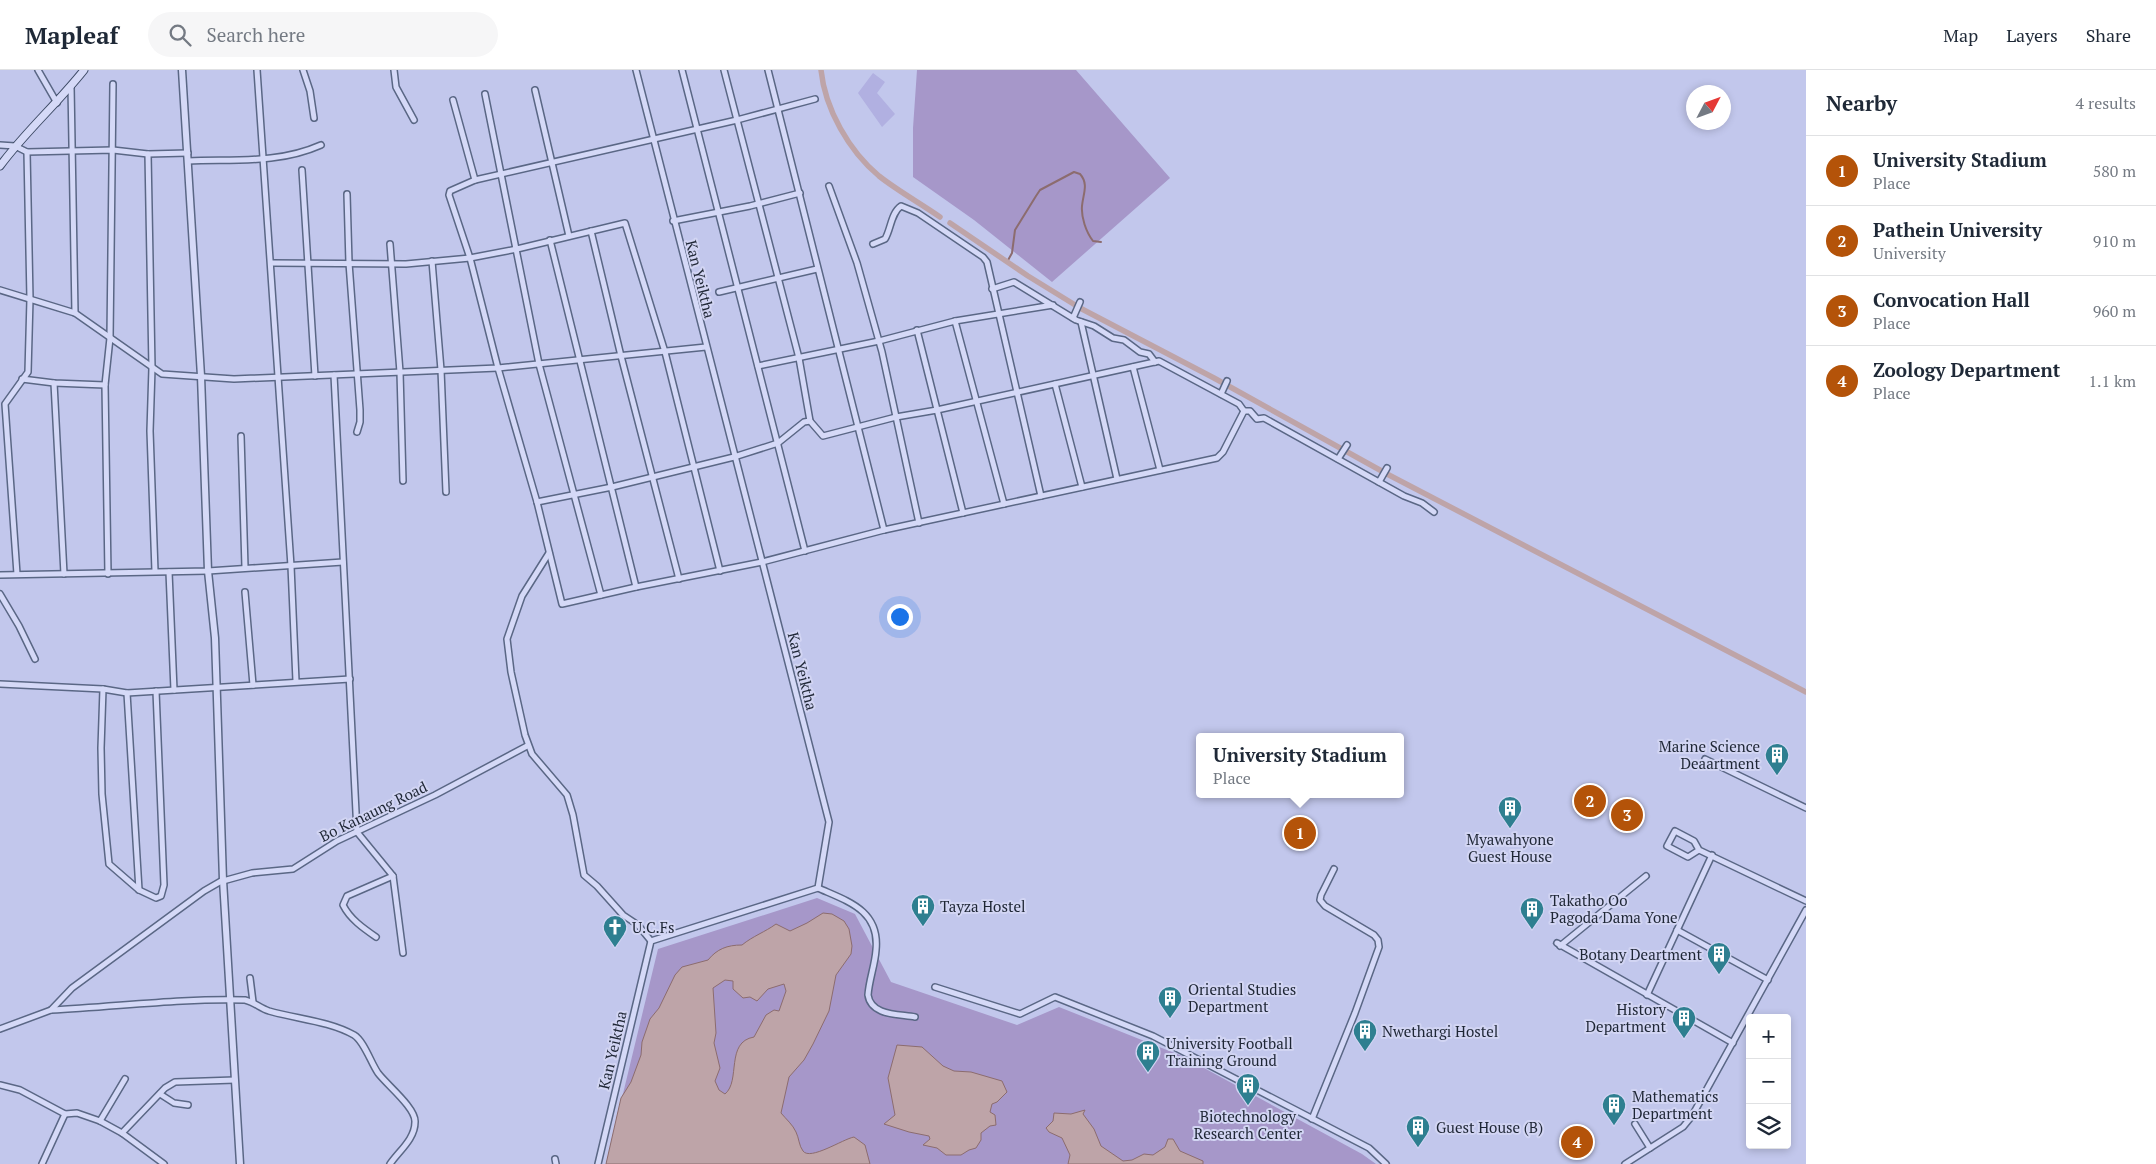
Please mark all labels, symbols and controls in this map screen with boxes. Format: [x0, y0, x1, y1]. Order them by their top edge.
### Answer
search box [148, 12, 498, 57]
text: Mapleaf [25, 19, 118, 51]
icon: search [166, 21, 194, 49]
text: Search here [206, 22, 305, 47]
text: Map [1943, 23, 1978, 47]
text: Layers [2006, 23, 2058, 47]
text: Share [2086, 23, 2131, 47]
north arrow [1686, 85, 1731, 130]
text: Nearby [1826, 89, 1897, 117]
text: 4 results [2076, 92, 2136, 114]
text: University Stadium [1873, 147, 2047, 172]
text: 1 [1837, 160, 1847, 182]
text: 580 m [2093, 160, 2136, 182]
text: Place [1873, 172, 1911, 194]
text: Pathein University [1873, 217, 2042, 242]
text: 2 [1837, 230, 1847, 252]
text: 910 m [2093, 230, 2136, 252]
street label: Kan Yeiktha [682, 238, 720, 321]
text: University [1873, 242, 1946, 264]
text: Convocation Hall [1873, 287, 2030, 312]
text: 3 [1837, 300, 1847, 322]
text: 960 m [2093, 300, 2136, 322]
text: Place [1873, 312, 1911, 334]
text: Zoology Department [1873, 357, 2060, 382]
text: 4 [1837, 370, 1847, 392]
text: 1.1 km [2089, 370, 2136, 392]
text: Place [1873, 382, 1911, 404]
your location [887, 604, 913, 630]
street label: Kan Yeiktha [784, 630, 822, 713]
popup [1196, 733, 1404, 798]
place label: Marine Science Deaartment [1659, 736, 1760, 773]
text: University Stadium [1213, 742, 1387, 767]
building icon: Marine Science Deaartment [1764, 742, 1790, 776]
text: Place [1213, 767, 1251, 789]
street label: Bo Kanaung Road [316, 776, 430, 846]
pin: 2 [1574, 782, 1606, 820]
building icon: Myawahyone Guest House [1497, 795, 1523, 829]
pin: 3 [1611, 796, 1643, 834]
pin: 1 [1284, 814, 1316, 852]
place label: Myawahyone Guest House [1466, 829, 1554, 866]
place label: Takatho Oo Pagoda Dama Yone [1550, 890, 1678, 927]
building icon: Tayza Hostel [910, 893, 936, 927]
place label: Tayza Hostel [940, 896, 1026, 916]
building icon: Takatho Oo Pagoda Dama Yone [1519, 896, 1545, 930]
church icon: U.C.Fs [602, 914, 628, 948]
place label: U.C.Fs [632, 917, 674, 937]
building icon: Botany Deartment [1706, 941, 1732, 975]
place label: Botany Deartment [1579, 944, 1702, 964]
place label: Oriental Studies Department [1188, 979, 1296, 1016]
building icon: Oriental Studies Department [1157, 985, 1183, 1019]
place label: History Department [1585, 999, 1666, 1036]
building icon: History Department [1671, 1005, 1697, 1039]
street label: Kan Yeiktha [593, 1008, 631, 1091]
map controls [1746, 1014, 1791, 1149]
button: + [1746, 1014, 1791, 1059]
building icon: Nwethargi Hostel [1352, 1018, 1378, 1052]
place label: Nwethargi Hostel [1382, 1021, 1498, 1041]
place label: University Football Training Ground [1166, 1033, 1293, 1070]
building icon: University Football Training Ground [1135, 1039, 1161, 1073]
button: − [1746, 1059, 1791, 1104]
building icon: Biotechnology Research Center [1235, 1072, 1261, 1106]
place label: Mathematics Department [1632, 1086, 1719, 1123]
building icon: Mathematics Department [1601, 1092, 1627, 1126]
button: layers [1746, 1104, 1791, 1149]
place label: Biotechnology Research Center [1194, 1106, 1302, 1143]
building icon: Guest House (B) [1405, 1114, 1431, 1148]
place label: Guest House (B) [1436, 1117, 1543, 1137]
pin: 4 [1561, 1123, 1593, 1161]

